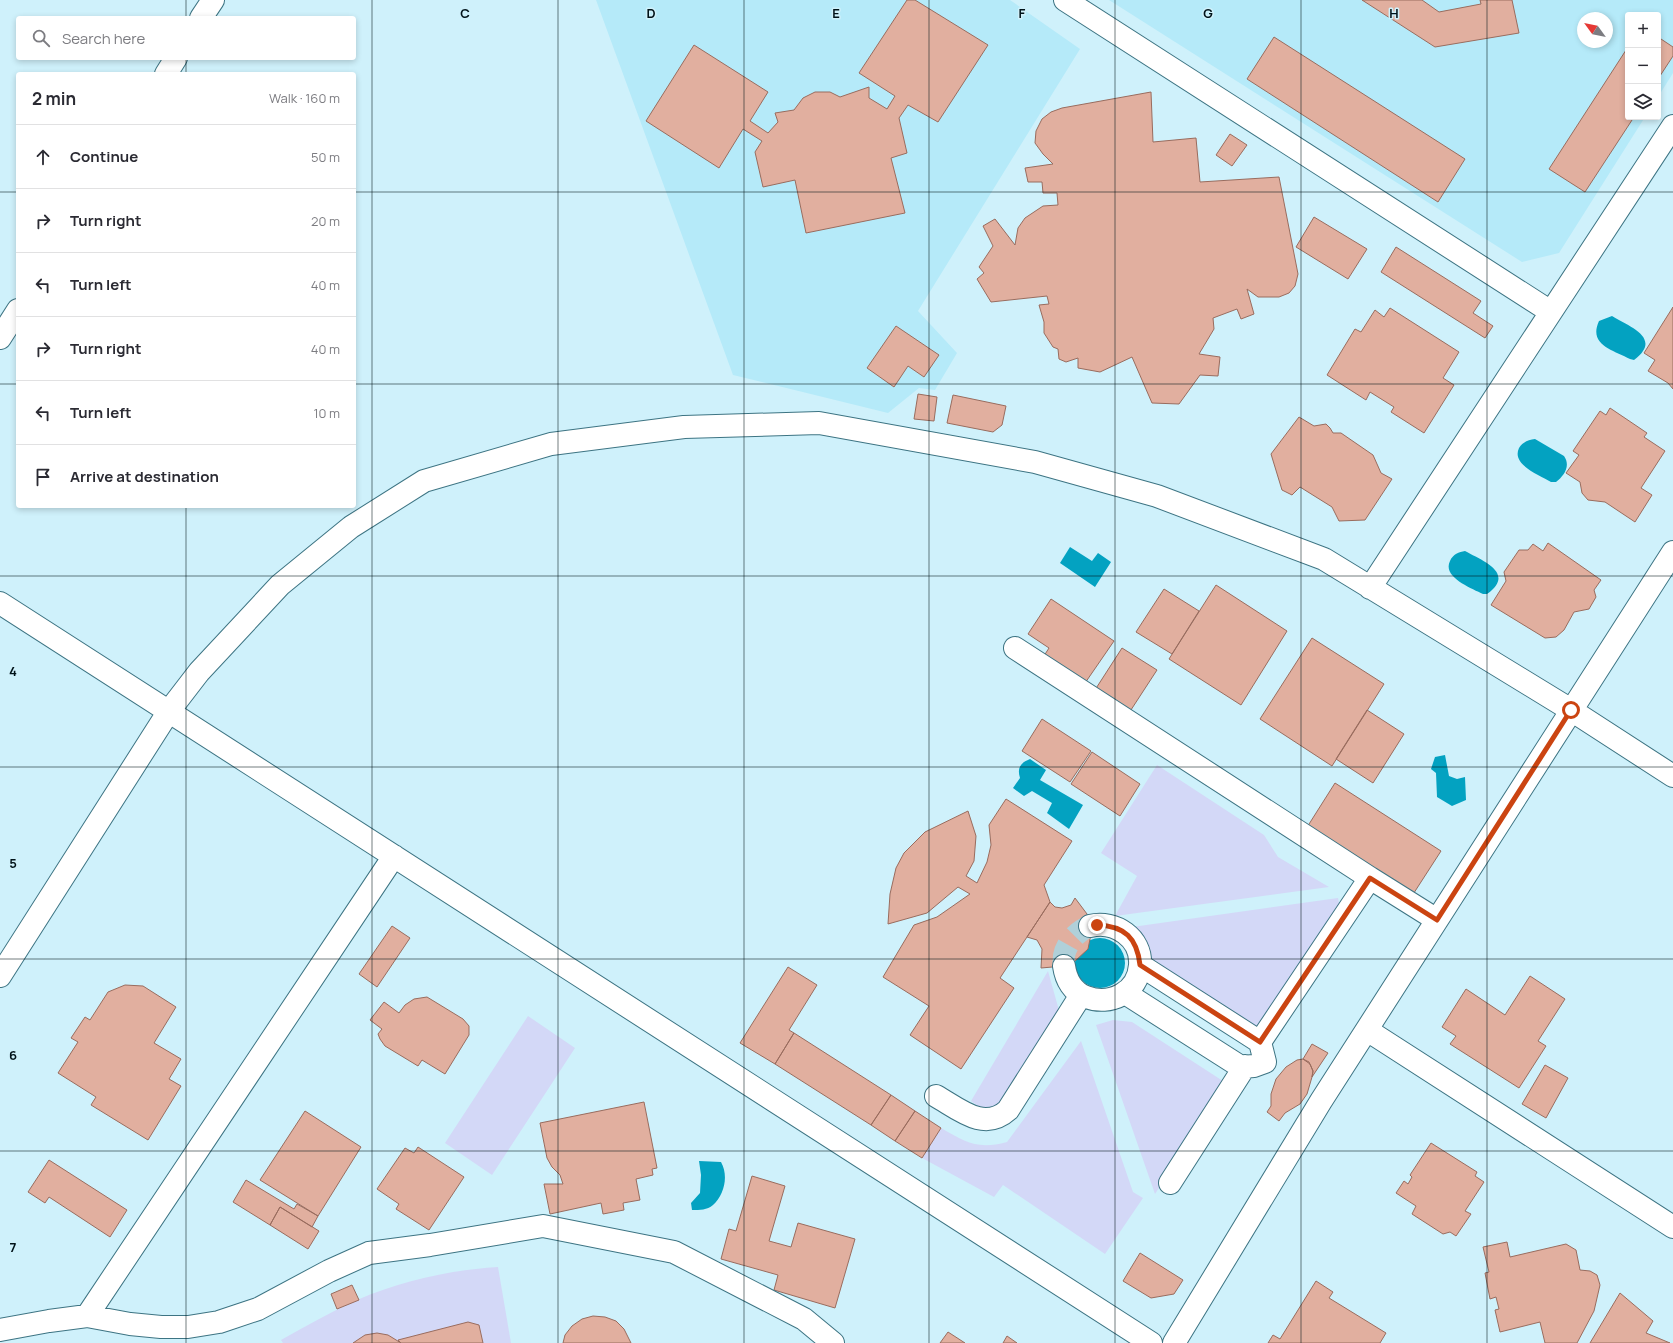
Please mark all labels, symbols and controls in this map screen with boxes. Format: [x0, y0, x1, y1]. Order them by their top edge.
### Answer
text: C [460, 4, 470, 22]
text: D [646, 4, 656, 22]
text: E [832, 4, 840, 22]
text: F [1019, 4, 1026, 22]
text: G [1203, 4, 1213, 22]
text: H [1389, 4, 1399, 22]
north arrow [1577, 12, 1613, 48]
map controls [1625, 12, 1661, 120]
button: + [1625, 12, 1661, 48]
search box [16, 16, 356, 60]
icon: search [30, 27, 52, 49]
text: Search here [62, 28, 145, 49]
button: − [1625, 48, 1661, 84]
button: layers [1625, 84, 1661, 120]
text: 2 min [32, 87, 76, 110]
text: Walk · 160 m [269, 89, 340, 107]
icon: ahead [32, 146, 54, 168]
text: Continue [70, 146, 138, 167]
text: 50 m [311, 148, 340, 166]
icon: right [32, 210, 54, 232]
text: Turn right [70, 210, 141, 231]
text: 20 m [311, 212, 340, 230]
icon: left [32, 274, 54, 296]
text: Turn left [70, 274, 132, 295]
text: 40 m [311, 276, 340, 294]
icon: right [32, 338, 54, 360]
text: Turn right [70, 338, 141, 359]
text: 40 m [311, 340, 340, 358]
icon: left [32, 402, 54, 424]
text: Turn left [70, 402, 132, 423]
text: 10 m [313, 404, 340, 422]
icon: arrive [32, 466, 54, 488]
text: Arrive at destination [70, 466, 219, 487]
text: 4 [9, 662, 17, 680]
route start [1562, 701, 1580, 719]
text: 5 [9, 854, 17, 872]
route end [1088, 916, 1106, 934]
text: 6 [9, 1046, 17, 1064]
text: 7 [10, 1238, 17, 1256]

